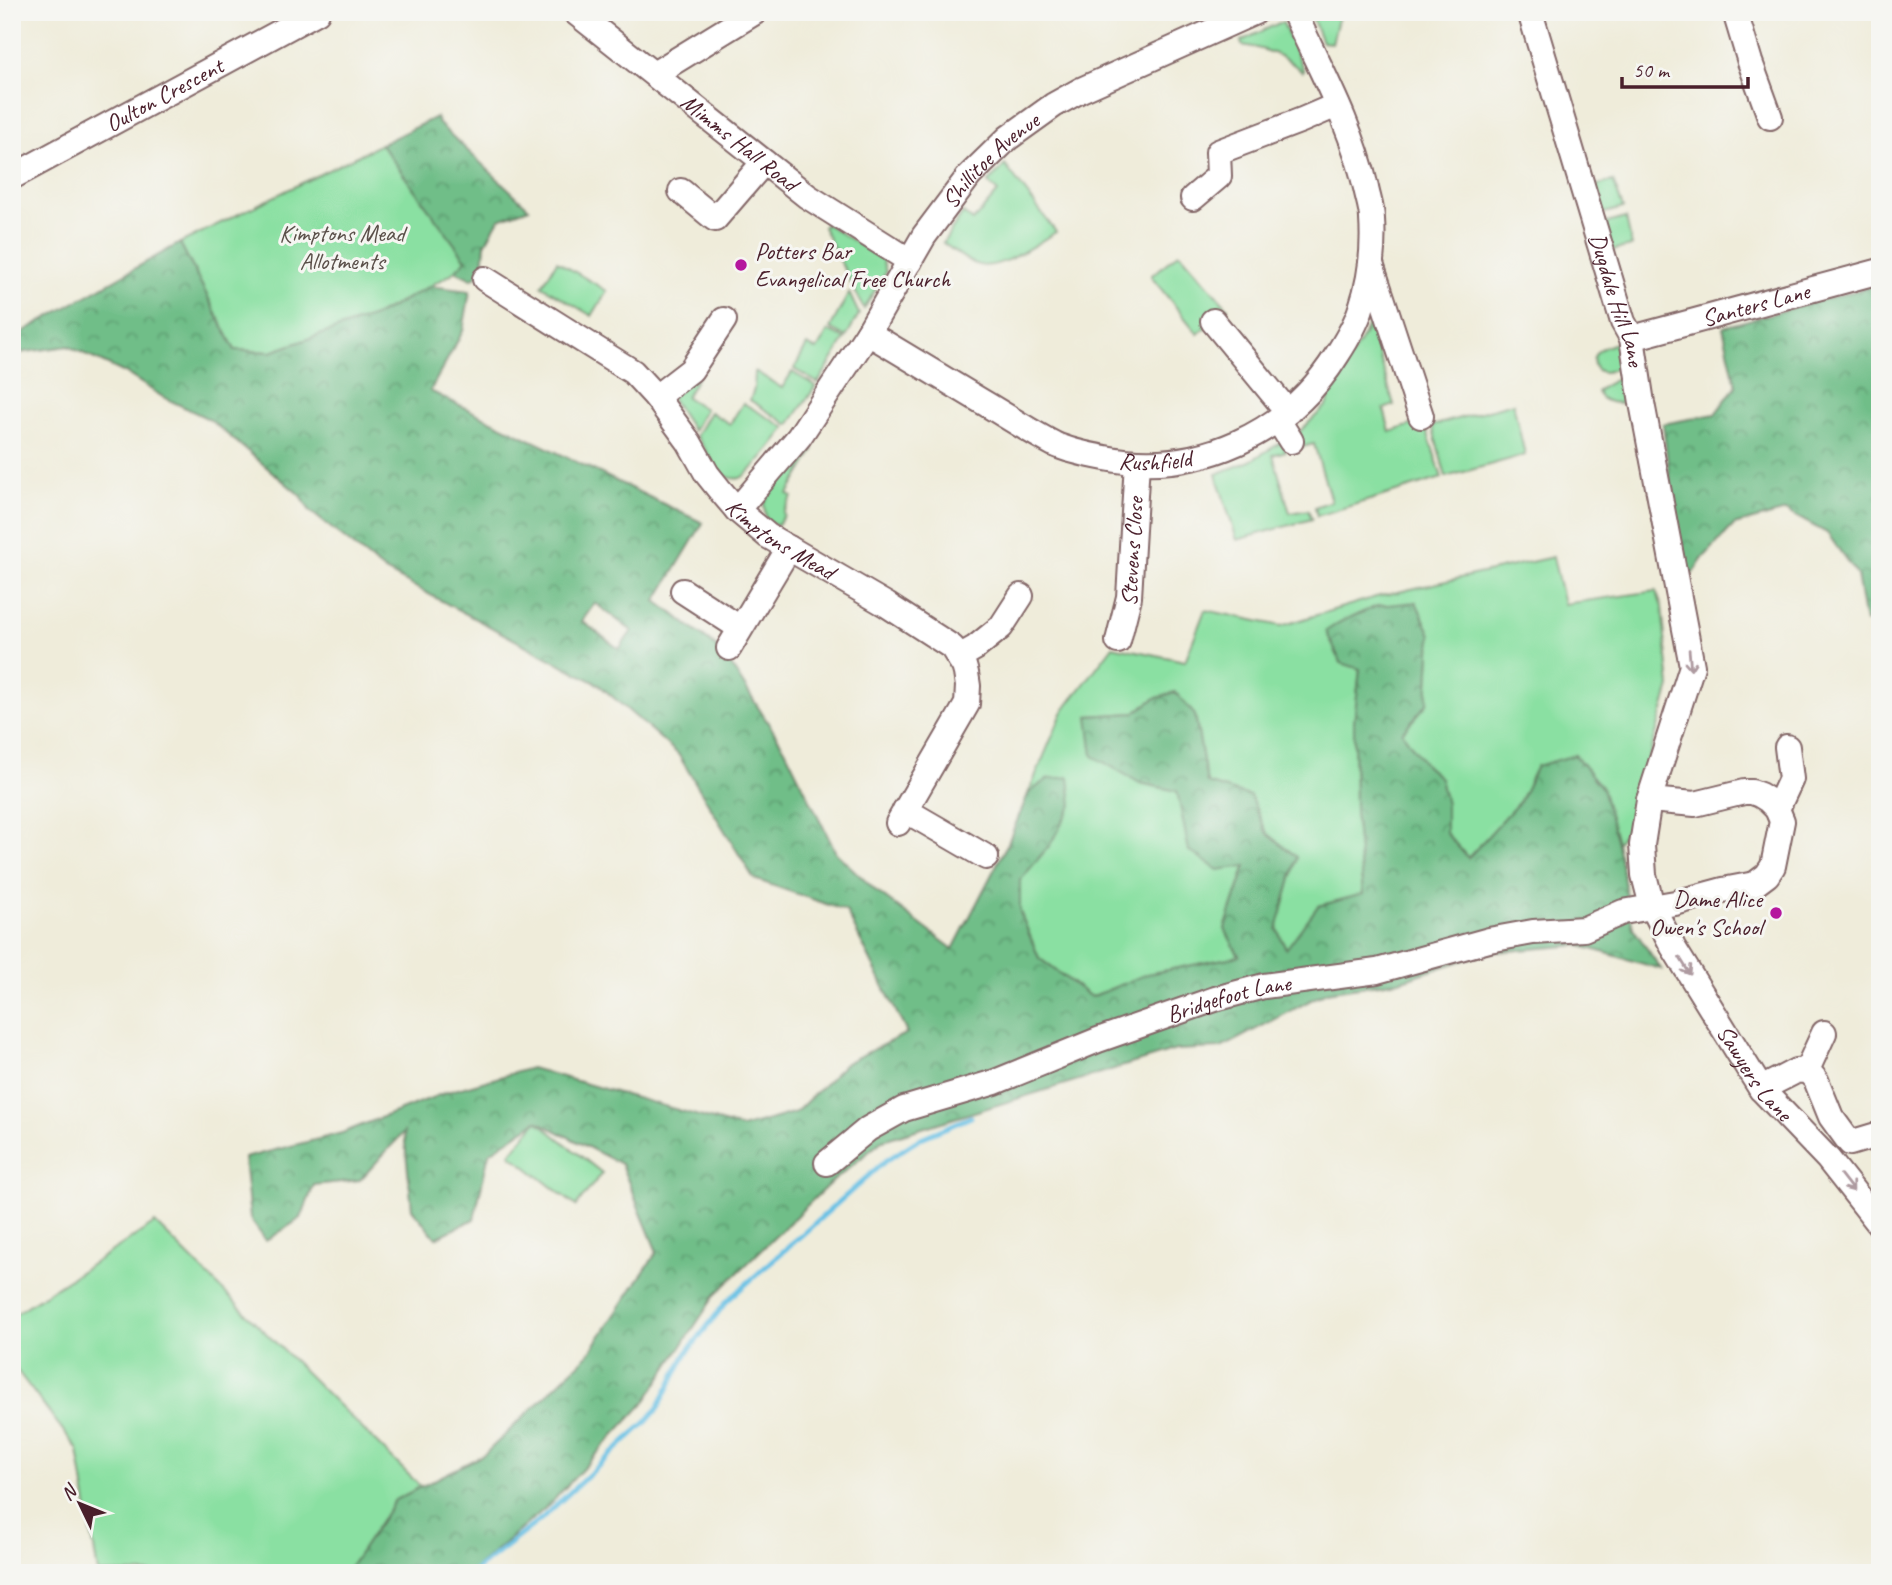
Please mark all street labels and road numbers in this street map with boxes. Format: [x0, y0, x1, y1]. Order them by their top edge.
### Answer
street label: Oulton Crescent [100, 50, 230, 139]
street label: Mimms Hall Road [675, 87, 807, 200]
street label: Shillitoe Avenue [935, 104, 1047, 214]
street label: Dugdale Hill Lane [1582, 230, 1651, 370]
street label: Santers Lane [1699, 275, 1815, 333]
street label: Rushfield [1117, 442, 1197, 477]
street label: Kimptons Mead [719, 493, 844, 588]
street label: Stevens Close [1112, 494, 1150, 609]
street label: Bridgefoot Lane [1162, 967, 1295, 1030]
street label: Sawyers Lane [1710, 1019, 1800, 1129]

